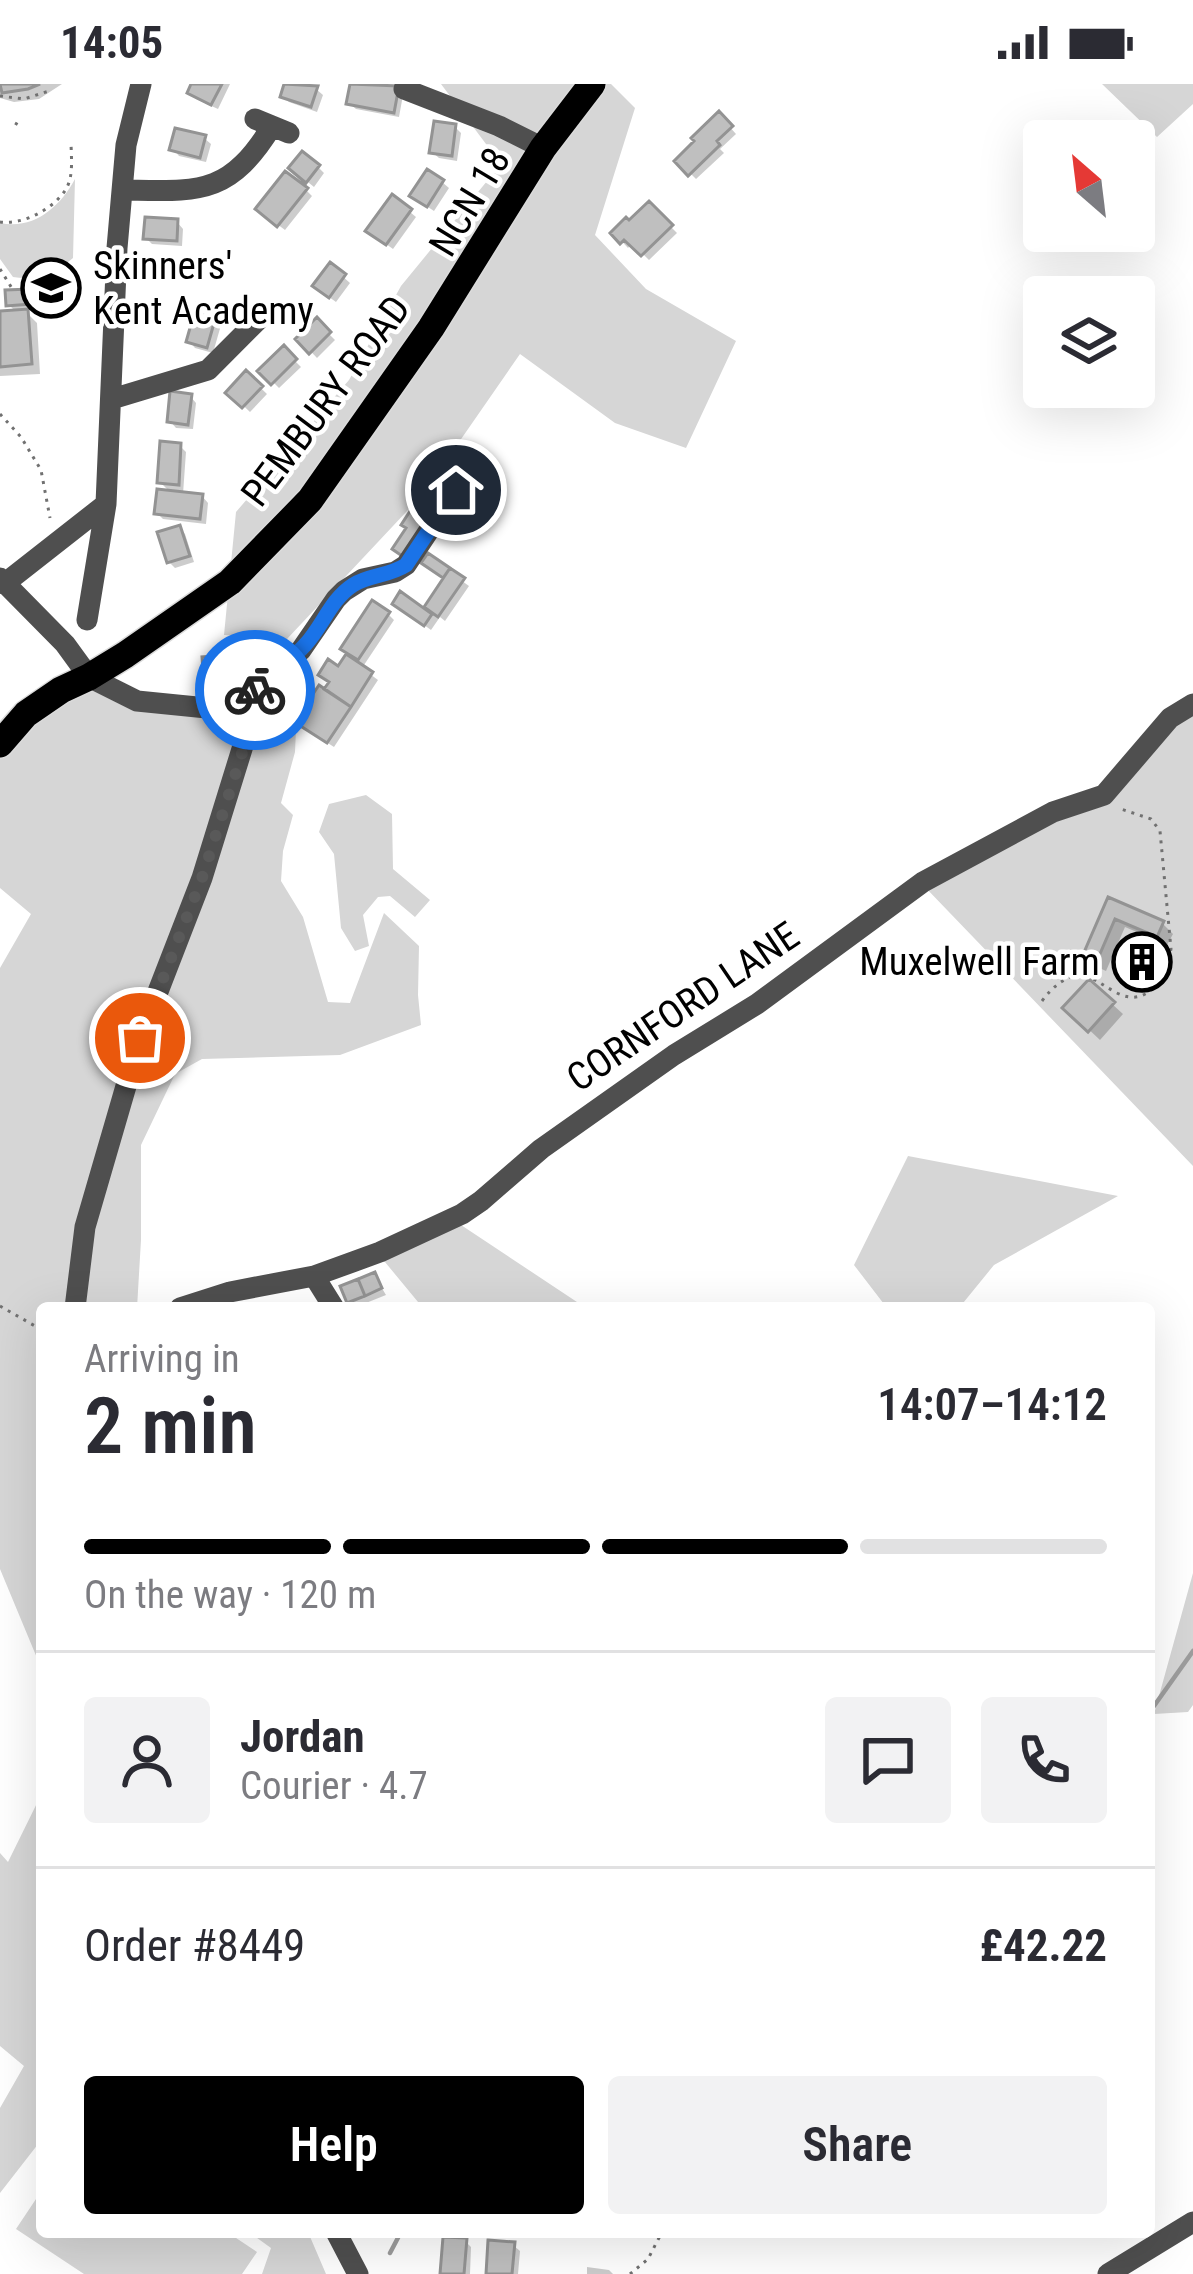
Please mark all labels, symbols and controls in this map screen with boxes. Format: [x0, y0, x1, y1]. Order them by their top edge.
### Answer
text: 14:05 [60, 16, 163, 69]
north arrow [1023, 120, 1155, 252]
map controls [1023, 120, 1155, 408]
street label: NCN 18 [420, 140, 520, 264]
place label: Skinners' Kent Academy [93, 243, 314, 334]
school or university icon: Skinners' Kent Academy [20, 257, 82, 319]
button: layers [1023, 276, 1155, 408]
street label: PEMBURY ROAD [232, 287, 420, 515]
pin [405, 439, 507, 541]
icon: home [423, 457, 489, 523]
courier [195, 630, 315, 750]
icon: bike [222, 657, 288, 723]
street label: CORNFORD LANE [558, 913, 808, 1101]
building icon: Muxelwell Farm [1111, 931, 1173, 993]
place label: Muxelwell Farm [859, 939, 1100, 985]
pin [89, 987, 191, 1089]
icon: bag [107, 1005, 173, 1071]
text: Arriving in [84, 1336, 240, 1382]
text: 14:07–14:12 [877, 1378, 1107, 1431]
text: 2 min [84, 1381, 257, 1472]
text: On the way · 120 m [84, 1572, 376, 1618]
button: person [84, 1697, 210, 1823]
button: chat [825, 1697, 951, 1823]
button: phone [981, 1697, 1107, 1823]
text: Jordan [240, 1710, 365, 1763]
text: Courier · 4.7 [240, 1763, 428, 1809]
text: Order #8449 [84, 1919, 305, 1972]
text: £42.22 [979, 1919, 1107, 1972]
button: Help [84, 2076, 584, 2214]
button: Share [608, 2076, 1107, 2214]

